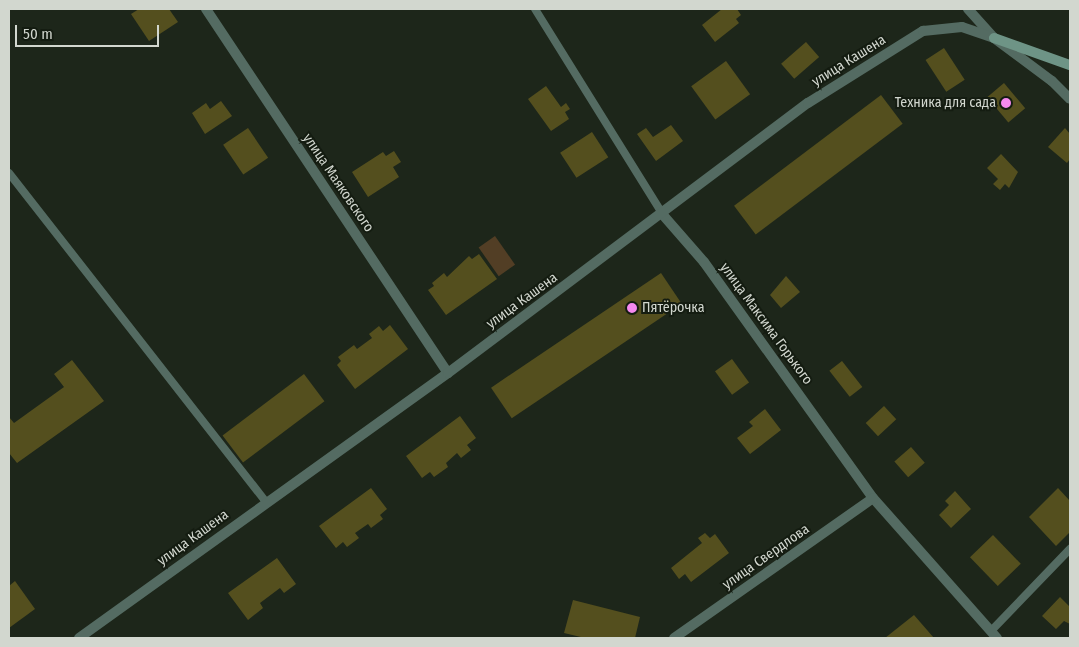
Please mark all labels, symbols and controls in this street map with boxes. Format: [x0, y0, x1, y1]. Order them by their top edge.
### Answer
scale bar [18, 15, 161, 47]
text: 50 m [23, 25, 53, 43]
street label: улица Кашена [809, 32, 889, 90]
place label: Техника для сада [895, 95, 996, 111]
marker: Техника для сада [1000, 97, 1012, 109]
street label: улица Маяковского [299, 131, 377, 235]
street label: улица Максима Горького [716, 260, 816, 388]
street label: улица Кашена [483, 270, 561, 332]
place label: Пятёрочка [642, 300, 705, 316]
marker: Пятёрочка [626, 302, 638, 314]
street label: улица Кашена [154, 507, 232, 569]
street label: улица Свердлова [719, 521, 813, 593]

